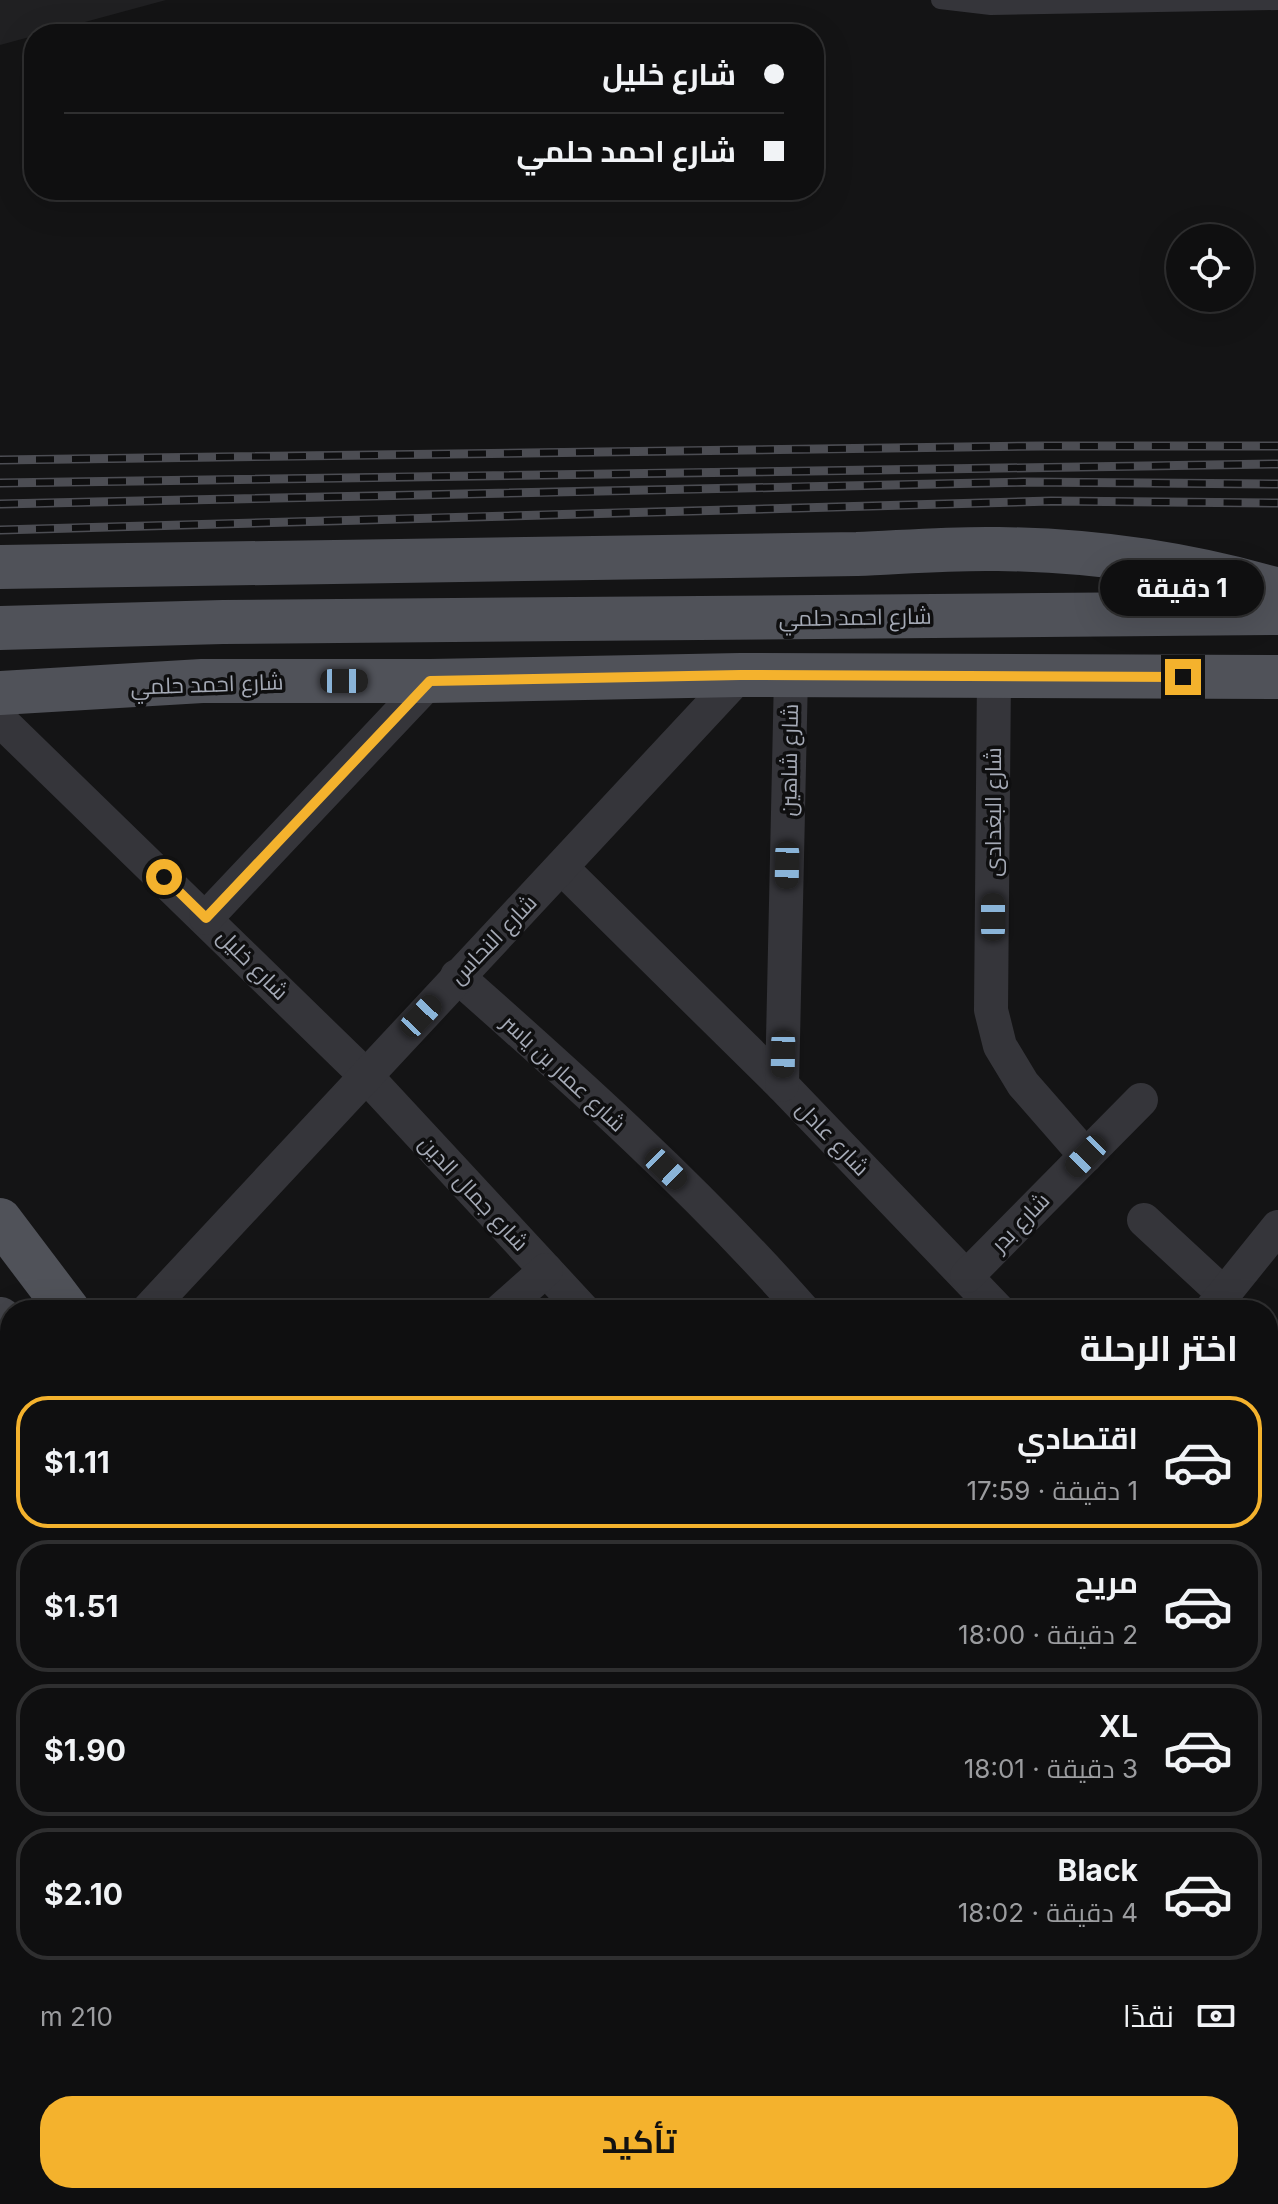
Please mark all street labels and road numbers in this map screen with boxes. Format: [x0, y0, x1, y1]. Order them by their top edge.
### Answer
street label: شارع احمد حلمي [778, 603, 932, 635]
street label: شارع احمد حلمي [130, 668, 284, 704]
street label: شارع شاهين [775, 703, 805, 817]
street label: شارع البغدادى [980, 747, 1008, 877]
street label: شارع النحاس [444, 889, 543, 990]
street label: شارع خليل [211, 923, 294, 1006]
street label: شارع عمار بن ياسر [494, 1008, 631, 1138]
street label: شارع عادل [790, 1095, 875, 1182]
street label: شارع جمال الدين [412, 1130, 534, 1257]
street label: شارع بدر [984, 1187, 1056, 1260]

